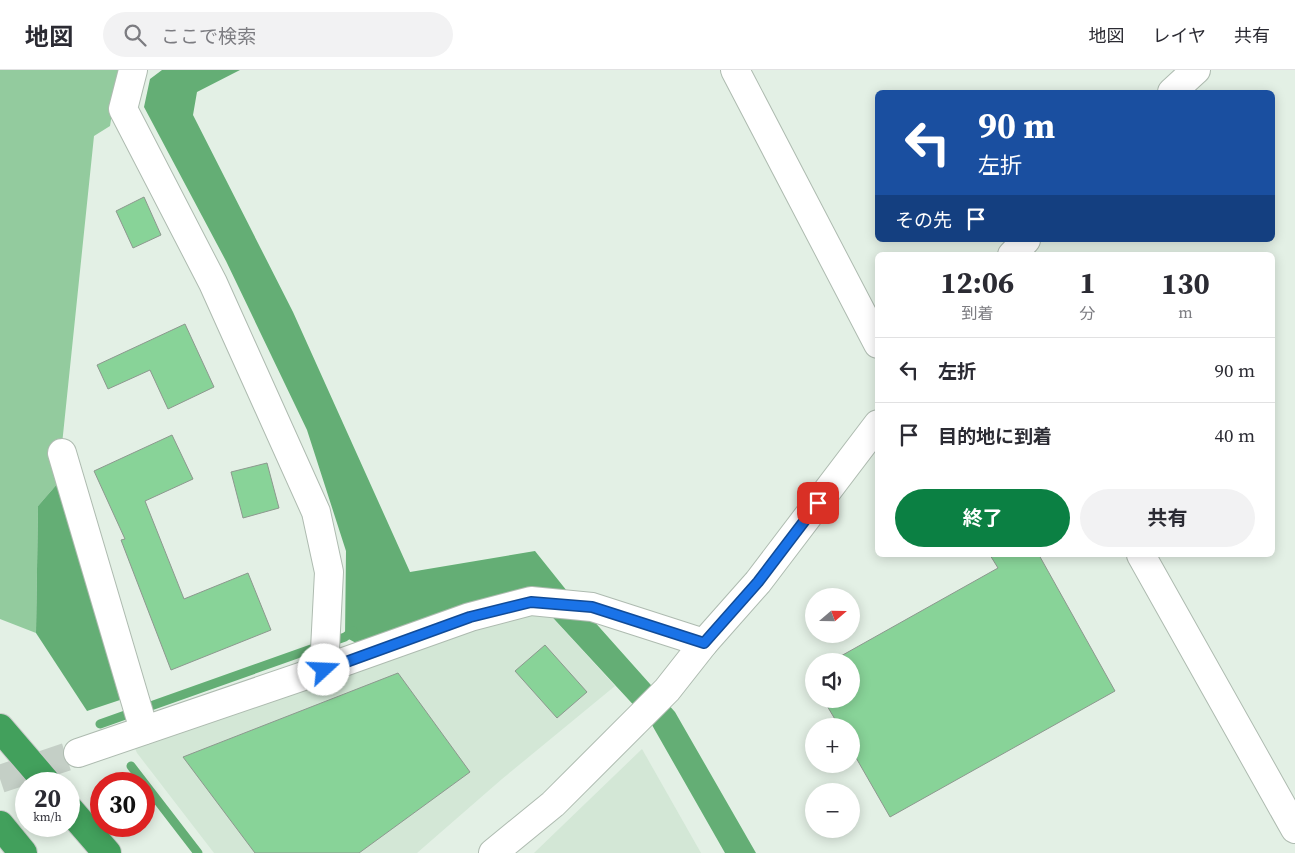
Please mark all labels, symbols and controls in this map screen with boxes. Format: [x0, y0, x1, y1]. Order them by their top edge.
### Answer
search box [103, 12, 453, 57]
text: 地図 [25, 20, 73, 53]
icon: search [121, 21, 149, 49]
text: ここで検索 [161, 23, 256, 49]
text: 地図 [1089, 23, 1125, 48]
text: レイヤ [1153, 23, 1206, 48]
text: 共有 [1234, 23, 1270, 48]
text: 90 m [978, 102, 1055, 150]
icon: left [895, 110, 960, 175]
text: 左折 [978, 150, 1022, 180]
icon: arrive [962, 205, 990, 233]
text: その先 [895, 207, 952, 233]
text: 12:06 [940, 262, 1014, 303]
text: 1 [1079, 262, 1096, 303]
text: 130 [1161, 263, 1210, 304]
text: m [1178, 301, 1193, 323]
text: 到着 [961, 302, 993, 324]
text: 分 [1080, 302, 1096, 324]
icon: left [895, 356, 923, 384]
text: 90 m [1214, 357, 1255, 383]
text: 左折 [938, 358, 976, 384]
icon: arrive [895, 421, 923, 449]
text: 40 m [1214, 422, 1255, 448]
text: 目的地に到着 [938, 423, 1052, 449]
pin [797, 482, 839, 524]
icon: arrive [804, 489, 832, 517]
button: 終了 [895, 489, 1070, 547]
button: 共有 [1080, 489, 1255, 547]
north arrow [805, 588, 860, 642]
map controls [805, 588, 860, 838]
position arrow [297, 643, 349, 695]
button: sound [805, 653, 860, 708]
button: + [805, 718, 860, 773]
speed limit sign: 30 [90, 772, 155, 837]
text: 20 [34, 781, 61, 815]
button: − [805, 783, 860, 838]
text: km/h [33, 809, 62, 825]

